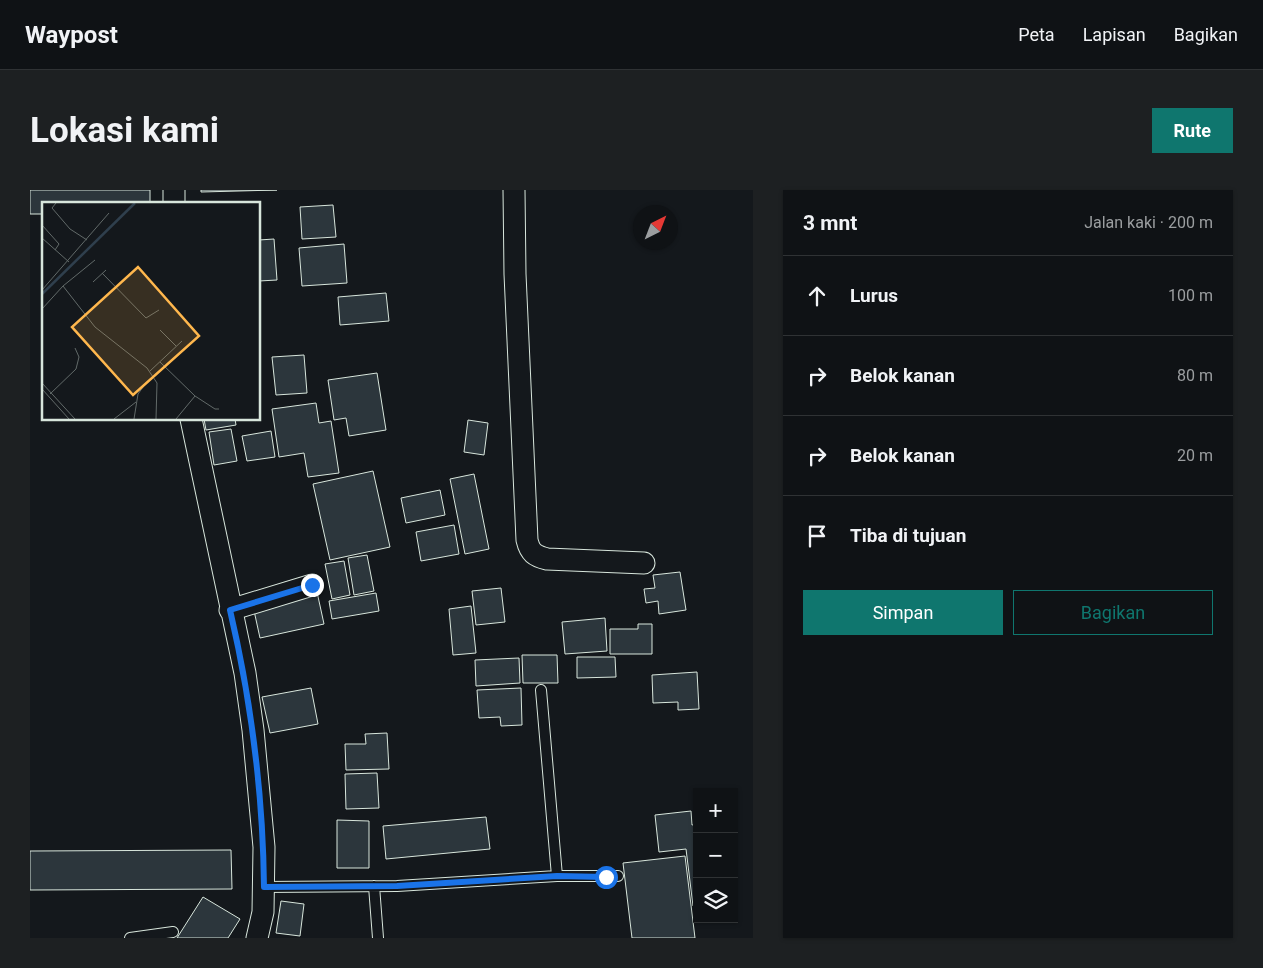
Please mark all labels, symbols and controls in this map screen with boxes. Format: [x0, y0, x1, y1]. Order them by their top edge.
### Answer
text: Waypost [25, 21, 118, 49]
text: Peta [1018, 24, 1055, 45]
text: Lapisan [1083, 24, 1146, 45]
text: Bagikan [1174, 24, 1238, 45]
button: Rute [1152, 108, 1233, 153]
text: Lokasi kami [30, 110, 219, 151]
inset map [42, 202, 260, 420]
north arrow [633, 205, 678, 250]
text: 3 mnt [803, 211, 857, 235]
text: Jalan kaki · 200 m [1084, 213, 1213, 232]
icon: ahead [803, 282, 831, 310]
text: Lurus [850, 284, 898, 307]
text: 100 m [1168, 286, 1213, 305]
icon: right [803, 362, 831, 390]
text: Belok kanan [850, 364, 955, 387]
text: 80 m [1177, 366, 1213, 385]
icon: right [803, 442, 831, 470]
text: Belok kanan [850, 444, 955, 467]
text: 20 m [1177, 446, 1213, 465]
icon: arrive [803, 522, 831, 550]
text: Tiba di tujuan [850, 524, 966, 547]
route end [301, 574, 324, 597]
button: Simpan [803, 590, 1003, 635]
button: Bagikan [1013, 590, 1213, 635]
map controls [693, 788, 738, 923]
button: + [693, 788, 738, 833]
button: − [693, 833, 738, 878]
route start [595, 866, 618, 889]
button: layers [693, 878, 738, 923]

